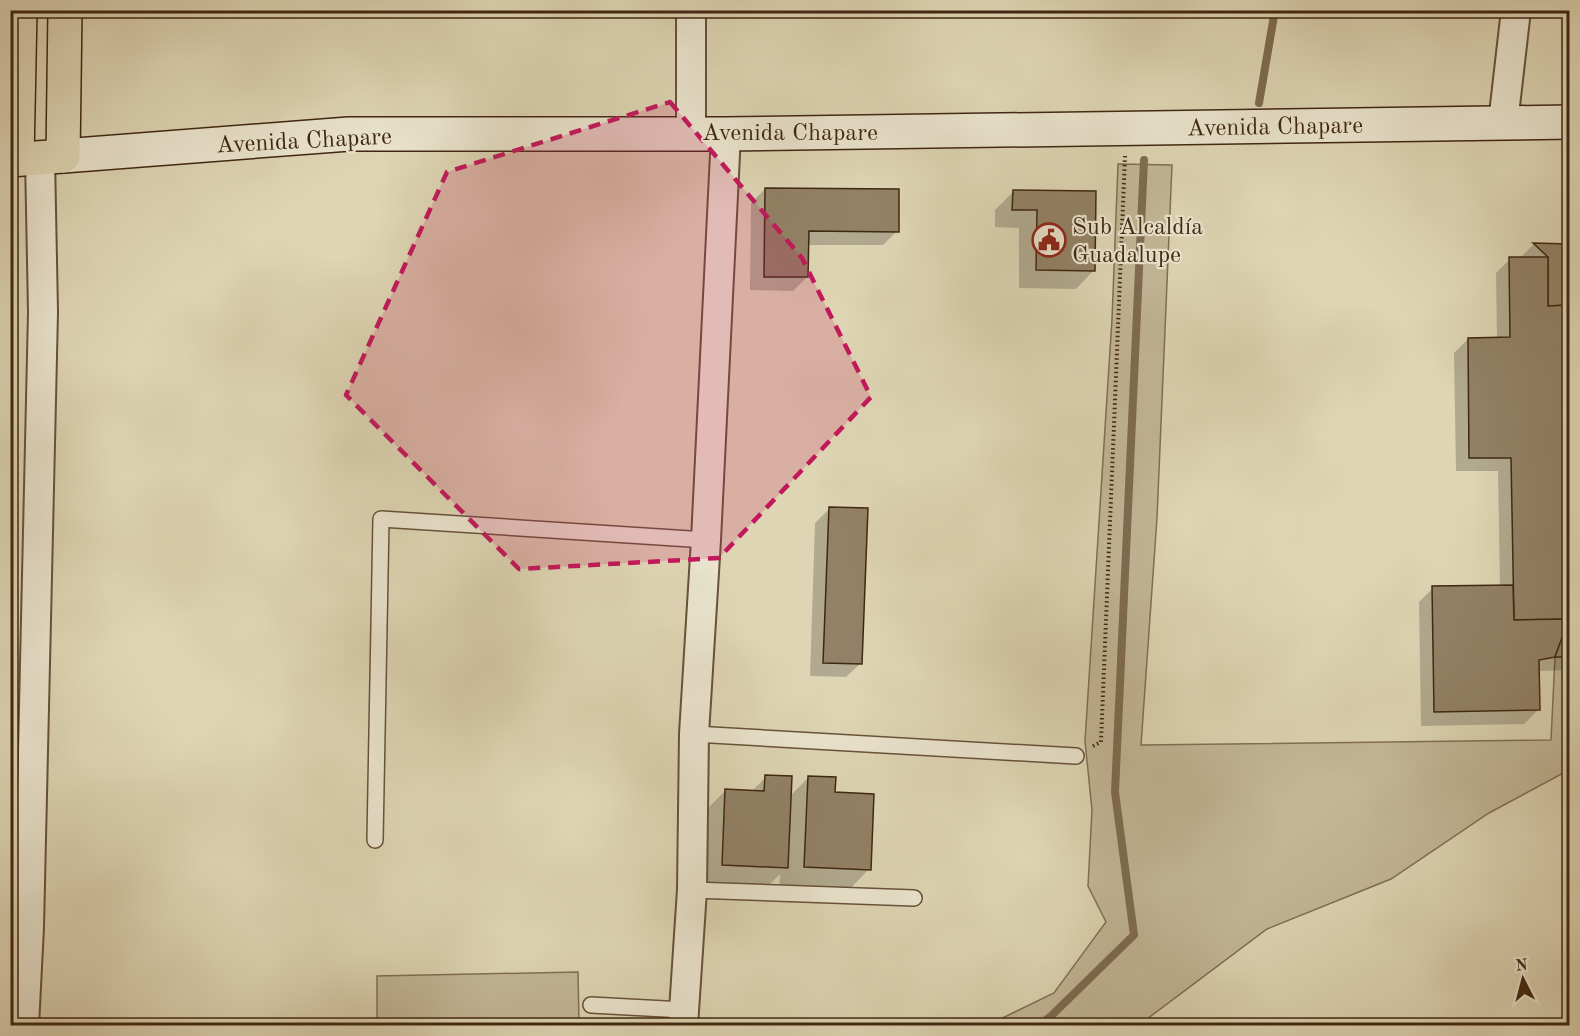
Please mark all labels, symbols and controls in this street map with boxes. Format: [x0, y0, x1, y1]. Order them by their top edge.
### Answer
street label: Avenida Chapare [1187, 114, 1363, 142]
street label: Avenida Chapare [702, 122, 878, 146]
street label: Avenida Chapare [216, 125, 393, 159]
place label: Sub Alcaldía Guadalupe [1072, 216, 1203, 268]
public building icon: Sub Alcaldía Guadalupe [1031, 222, 1067, 258]
north arrow [1493, 949, 1553, 1009]
text: N [1515, 957, 1529, 975]

